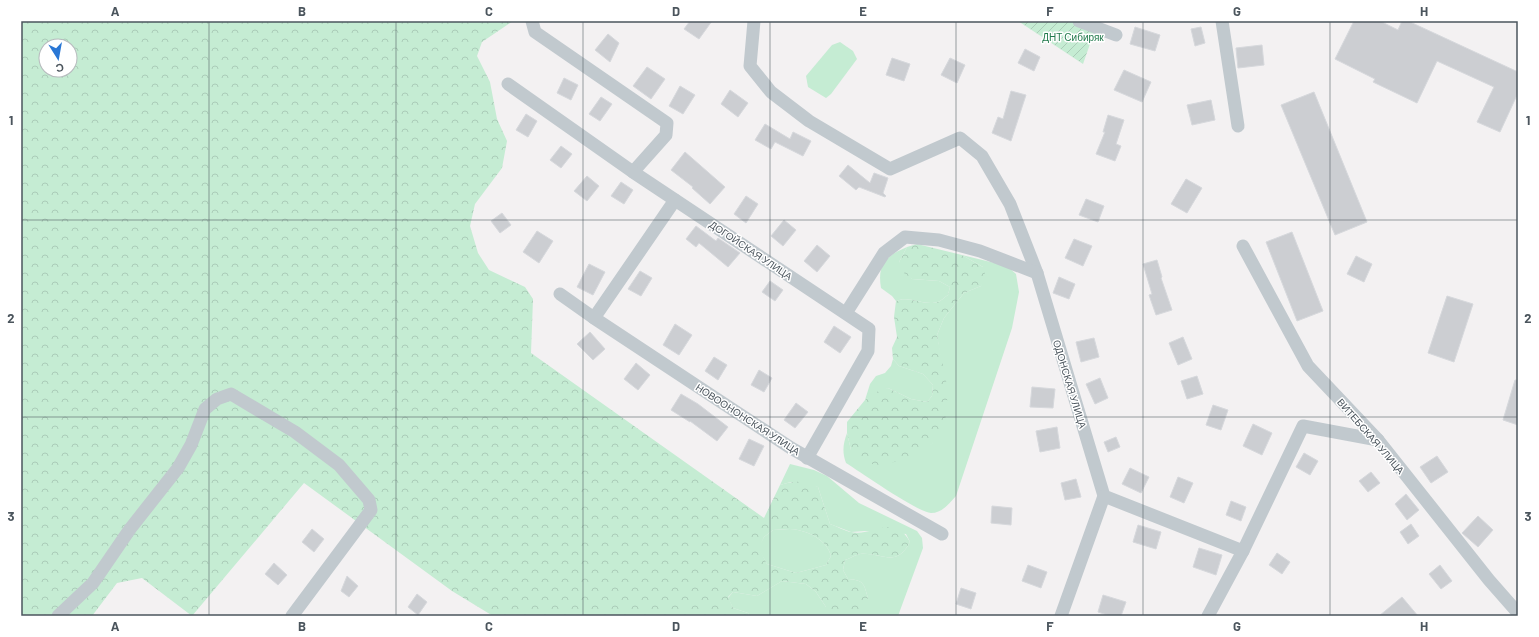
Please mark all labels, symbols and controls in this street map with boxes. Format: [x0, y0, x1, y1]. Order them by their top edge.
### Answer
text: A [111, 3, 120, 19]
text: B [298, 3, 306, 19]
text: C [485, 3, 493, 19]
text: D [672, 3, 680, 19]
text: E [859, 3, 867, 19]
text: F [1046, 3, 1054, 19]
text: G [1233, 3, 1241, 19]
text: H [1420, 3, 1428, 19]
park label: ДНТ Сибиряк [1042, 31, 1104, 43]
north arrow [38, 38, 78, 78]
text: С [55, 61, 65, 75]
text: 1 [9, 112, 13, 128]
text: 1 [1526, 112, 1530, 128]
street label: ДОГОЙСКАЯ УЛИЦА [707, 218, 795, 282]
text: 2 [7, 310, 15, 326]
text: 2 [1524, 310, 1532, 326]
street label: ОДОНСКАЯ УЛИЦА [1051, 338, 1089, 430]
street label: НОВООНОНСКАЯ УЛИЦА [694, 381, 803, 457]
street label: ВИТЕБСКАЯ УЛИЦА [1335, 396, 1407, 476]
text: 3 [7, 508, 15, 524]
text: 3 [1524, 508, 1532, 524]
text: A [111, 618, 120, 634]
text: B [298, 618, 306, 634]
text: C [485, 618, 493, 634]
text: D [672, 618, 680, 634]
text: E [859, 618, 867, 634]
text: F [1046, 618, 1054, 634]
text: G [1233, 618, 1241, 634]
text: H [1420, 618, 1428, 634]

